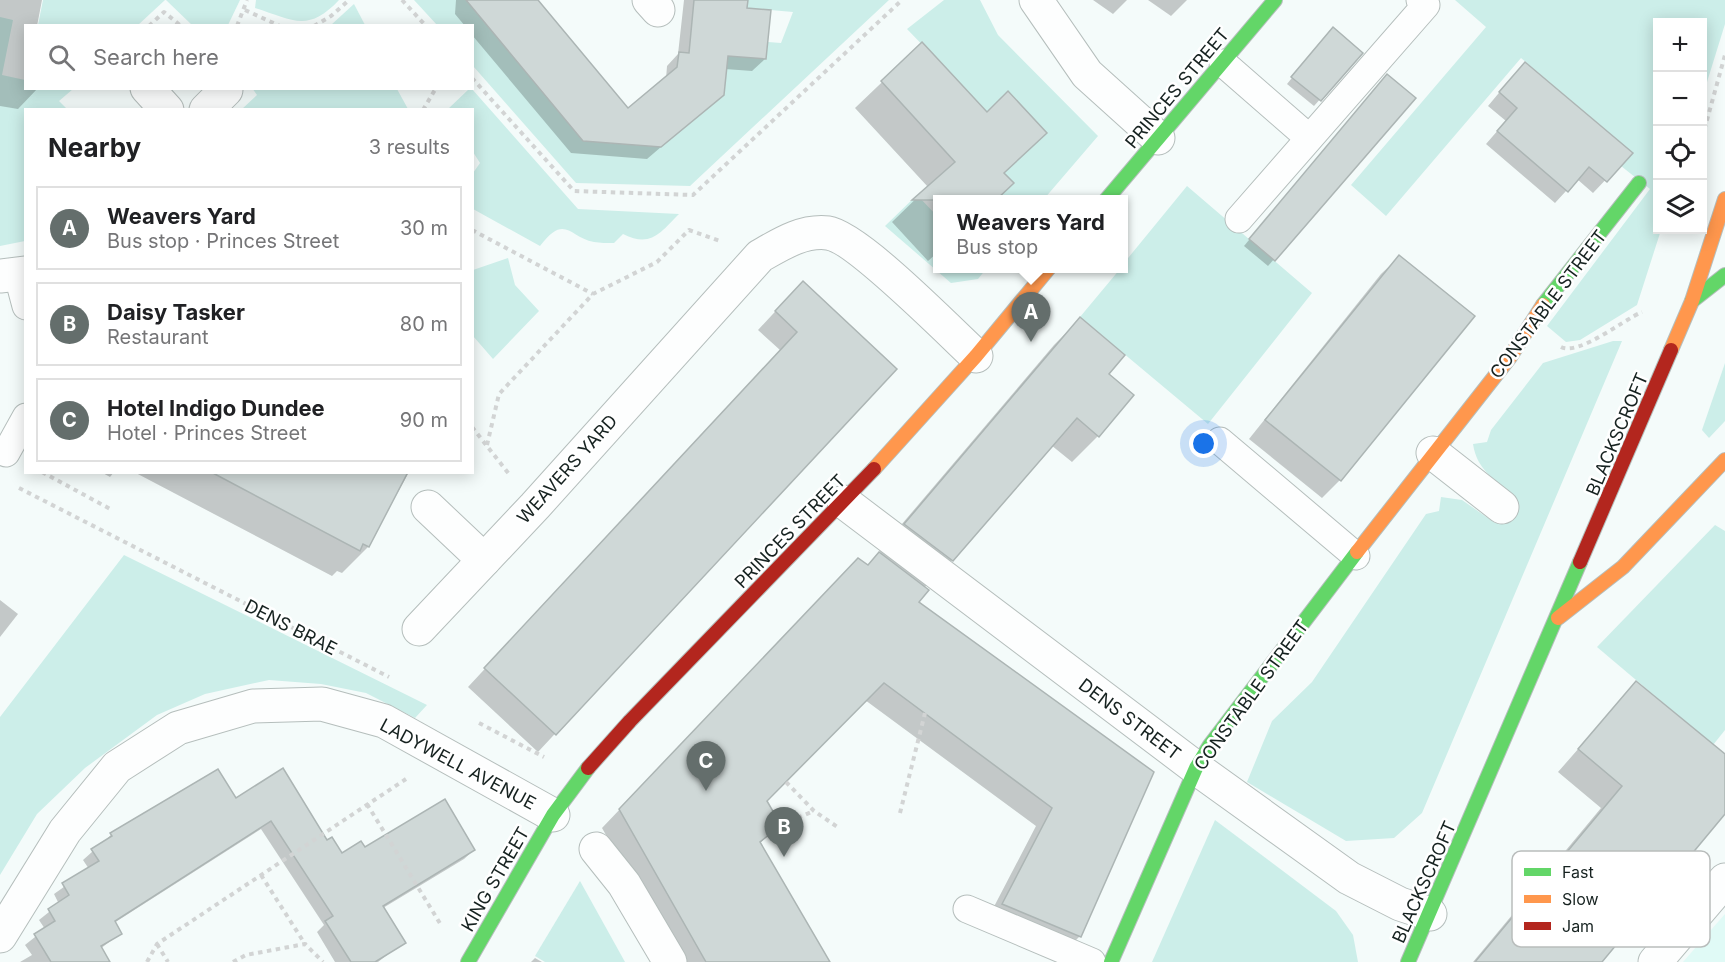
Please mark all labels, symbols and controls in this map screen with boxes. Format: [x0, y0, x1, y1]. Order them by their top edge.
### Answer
map controls [1653, 18, 1707, 234]
button: + [1653, 18, 1707, 72]
search box [24, 24, 474, 90]
street label: PRINCES STREET [1121, 24, 1233, 152]
icon: search [45, 41, 78, 74]
text: Search here [93, 44, 219, 70]
button: − [1653, 72, 1707, 126]
button: locate [1653, 126, 1707, 180]
text: Nearby [48, 132, 141, 163]
text: 3 results [369, 135, 450, 159]
button: layers [1653, 180, 1707, 234]
popup [933, 195, 1128, 273]
text: Weavers Yard [107, 203, 256, 229]
text: Weavers Yard [956, 209, 1105, 235]
text: A [62, 216, 77, 240]
text: 30 m [400, 216, 448, 240]
street label: CONSTABLE STREET [1485, 226, 1611, 382]
text: Bus stop · Princes Street [107, 229, 339, 253]
text: Bus stop [956, 235, 1038, 259]
pin: A [1012, 292, 1050, 342]
text: Daisy Tasker [107, 299, 245, 325]
text: B [63, 312, 76, 336]
text: 80 m [400, 312, 448, 336]
text: Restaurant [107, 325, 209, 349]
street label: BLACKSCROFT [1582, 370, 1652, 498]
text: Hotel Indigo Dundee [107, 395, 325, 421]
text: C [62, 408, 77, 432]
text: 90 m [400, 408, 448, 432]
street label: WEAVERS YARD [513, 410, 621, 528]
text: Hotel · Princes Street [107, 421, 307, 445]
your location [1189, 429, 1218, 458]
street label: PRINCES STREET [730, 470, 850, 592]
street label: DENS BRAE [241, 595, 341, 659]
street label: CONSTABLE STREET [1189, 616, 1313, 774]
street label: DENS STREET [1075, 674, 1185, 764]
street label: LADYWELL AVENUE [377, 714, 539, 814]
pin: C [686, 742, 726, 791]
pin: B [764, 808, 804, 857]
street label: BLACKSCROFT [1388, 818, 1460, 946]
street label: KING STREET [457, 823, 533, 935]
legend [1512, 851, 1710, 947]
text: Fast [1562, 862, 1594, 882]
text: Slow [1562, 889, 1599, 909]
text: Jam [1562, 916, 1594, 936]

